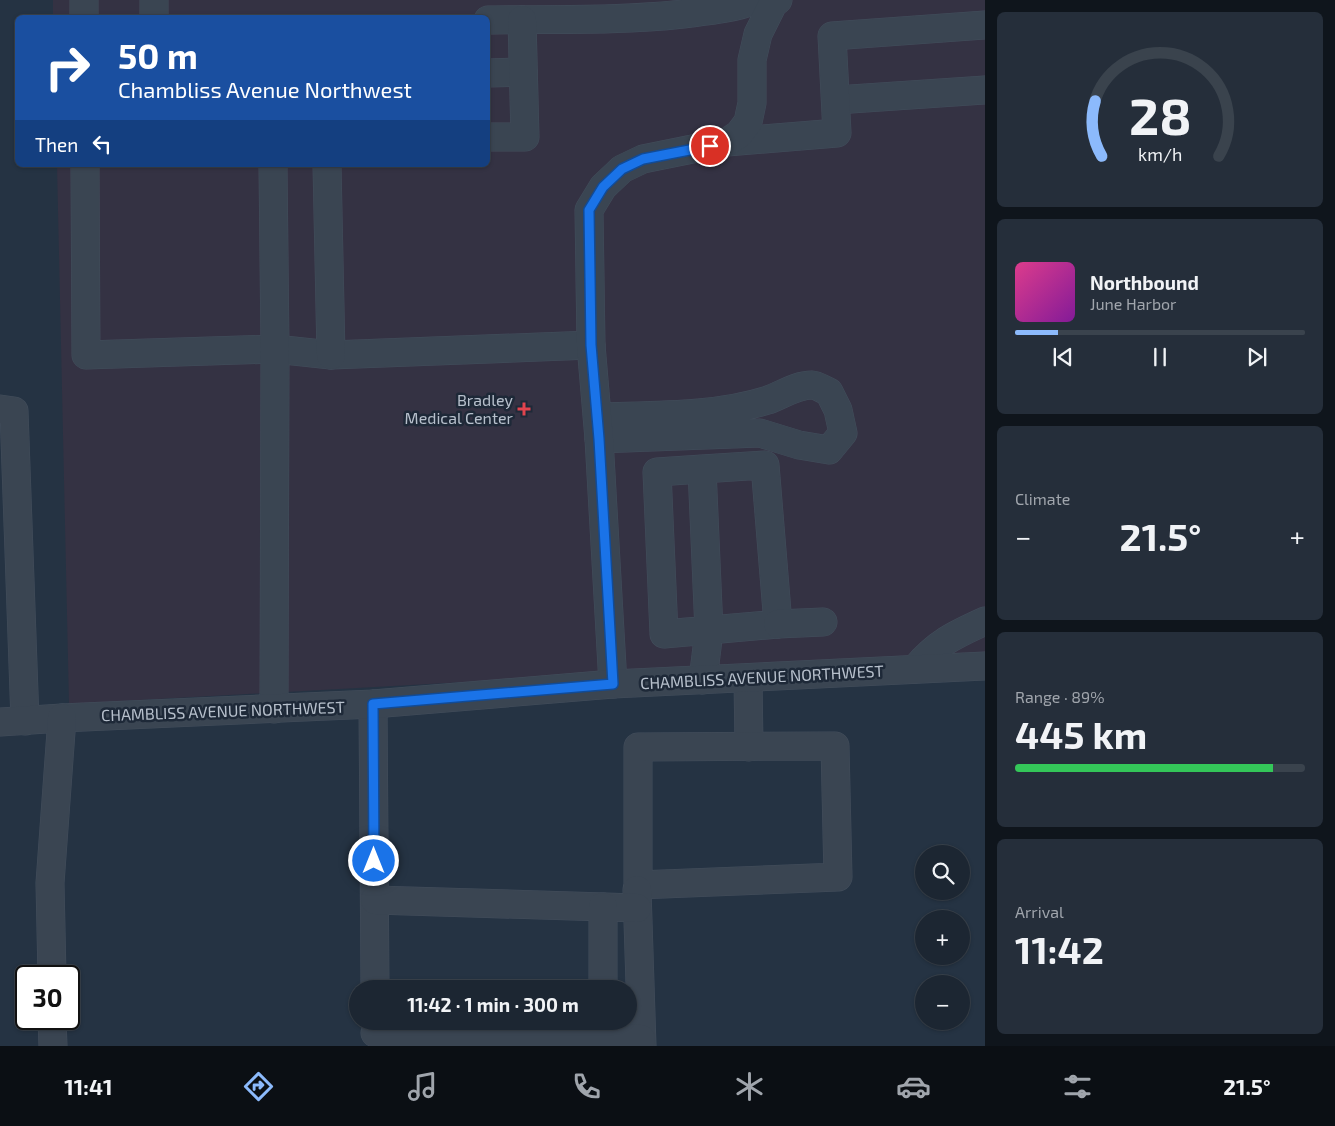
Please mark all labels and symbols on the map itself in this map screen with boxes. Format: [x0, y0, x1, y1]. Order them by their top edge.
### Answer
pin [689, 125, 731, 167]
place label: Bradley Medical Center [405, 390, 514, 427]
marker: Bradley Medical Center [517, 402, 531, 416]
street label: CHAMBLISS AVENUE NORTHWEST [640, 661, 884, 692]
street label: CHAMBLISS AVENUE NORTHWEST [101, 697, 345, 724]
position arrow [347, 834, 399, 886]
speed limit sign: 30 [15, 965, 80, 1030]

